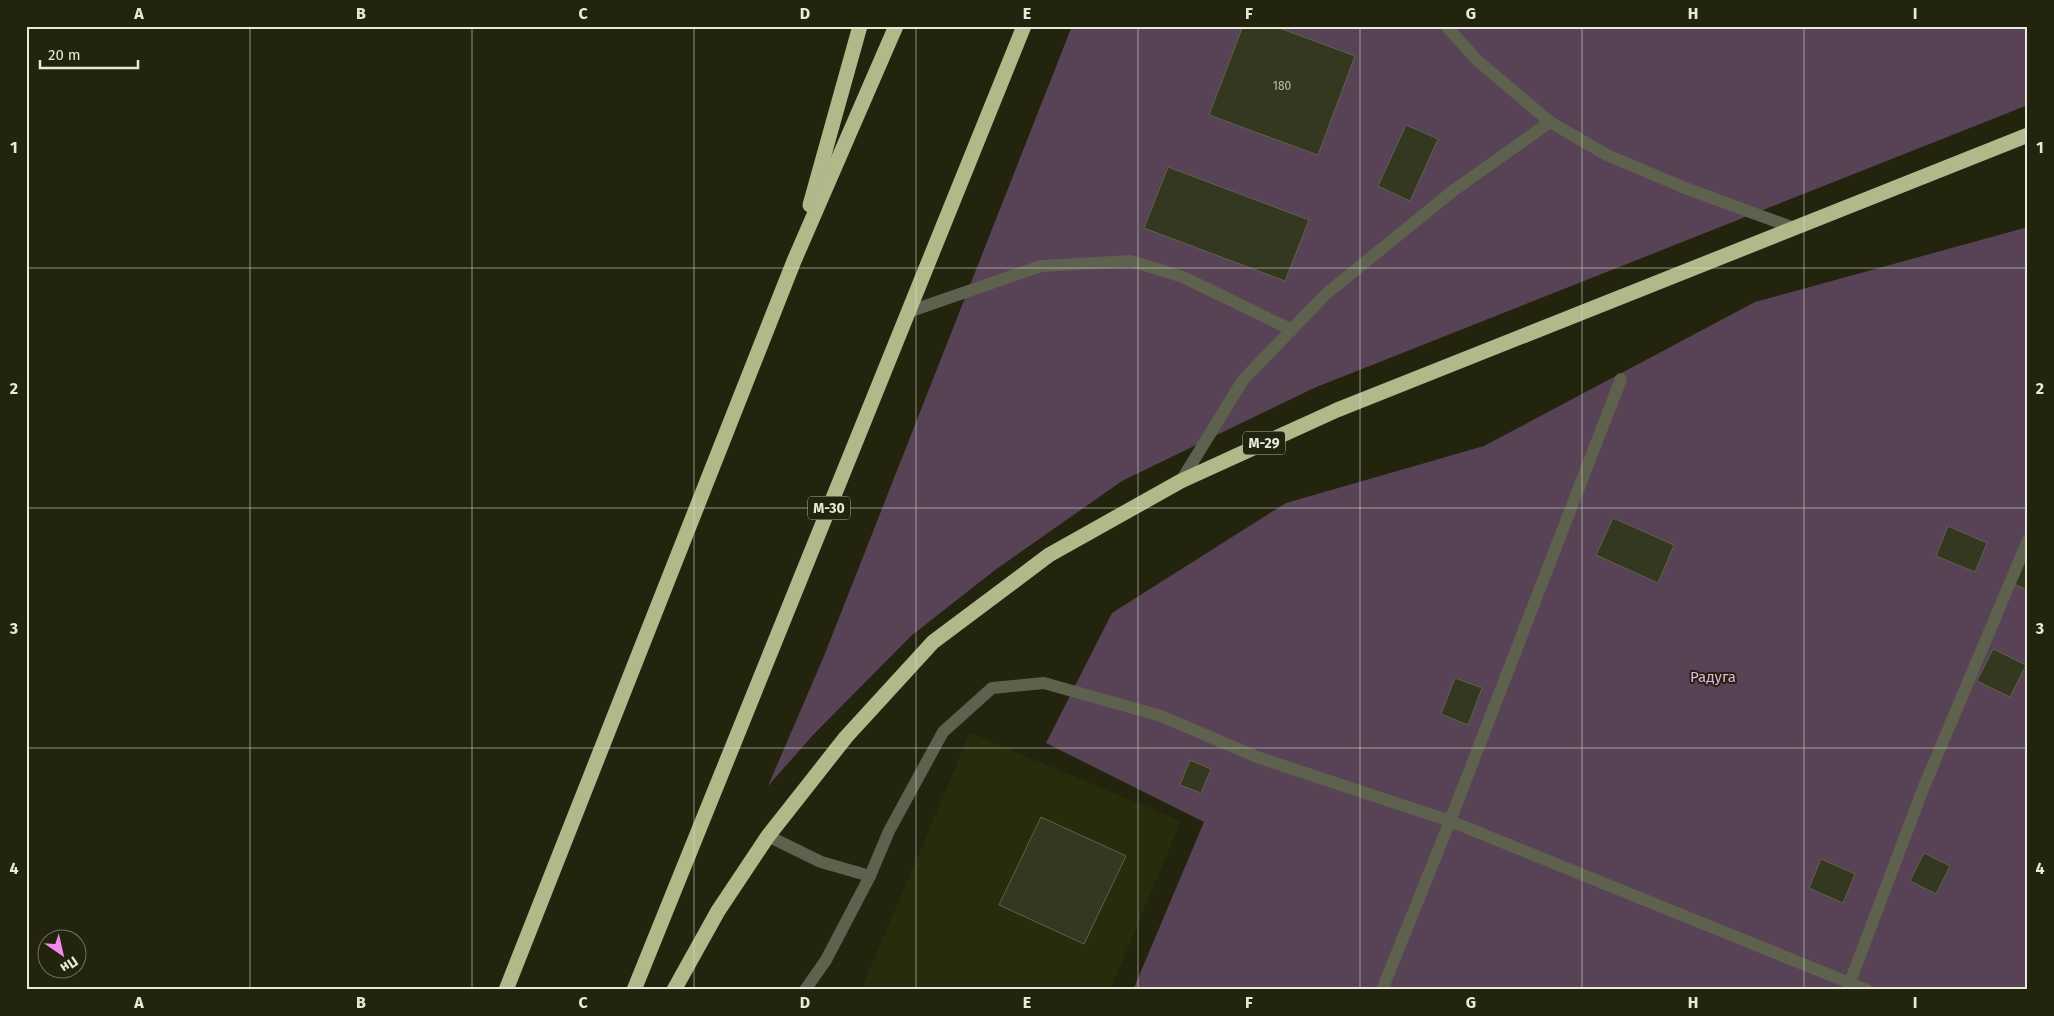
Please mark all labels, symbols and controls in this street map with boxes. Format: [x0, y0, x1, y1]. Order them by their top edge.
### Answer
text: A [133, 4, 144, 23]
text: B [356, 4, 366, 23]
text: C [578, 4, 588, 23]
text: D [800, 4, 810, 23]
text: E [1023, 4, 1031, 23]
text: F [1245, 4, 1253, 23]
text: G [1466, 4, 1476, 23]
text: H [1688, 4, 1698, 23]
text: I [1913, 4, 1917, 23]
scale bar [40, 38, 138, 70]
text: 20 m [48, 46, 81, 64]
house number: 180 [1273, 79, 1292, 93]
text: 1 [10, 138, 18, 157]
text: 1 [2036, 138, 2044, 157]
text: 2 [10, 379, 18, 398]
text: 2 [2036, 379, 2044, 398]
road number: М-29 [1243, 432, 1285, 454]
road number: М-30 [808, 496, 850, 520]
text: 3 [9, 619, 18, 638]
text: 3 [2035, 619, 2044, 638]
park label: Радуга [1690, 668, 1736, 686]
text: 4 [9, 859, 19, 878]
text: 4 [2035, 859, 2045, 878]
north arrow [38, 928, 88, 978]
text: Пн [57, 952, 81, 976]
text: A [133, 993, 144, 1012]
text: B [356, 993, 366, 1012]
text: C [578, 993, 588, 1012]
text: D [800, 993, 810, 1012]
text: E [1023, 993, 1031, 1012]
text: F [1245, 993, 1253, 1012]
text: G [1466, 993, 1476, 1012]
text: H [1688, 993, 1698, 1012]
text: I [1913, 993, 1917, 1012]

